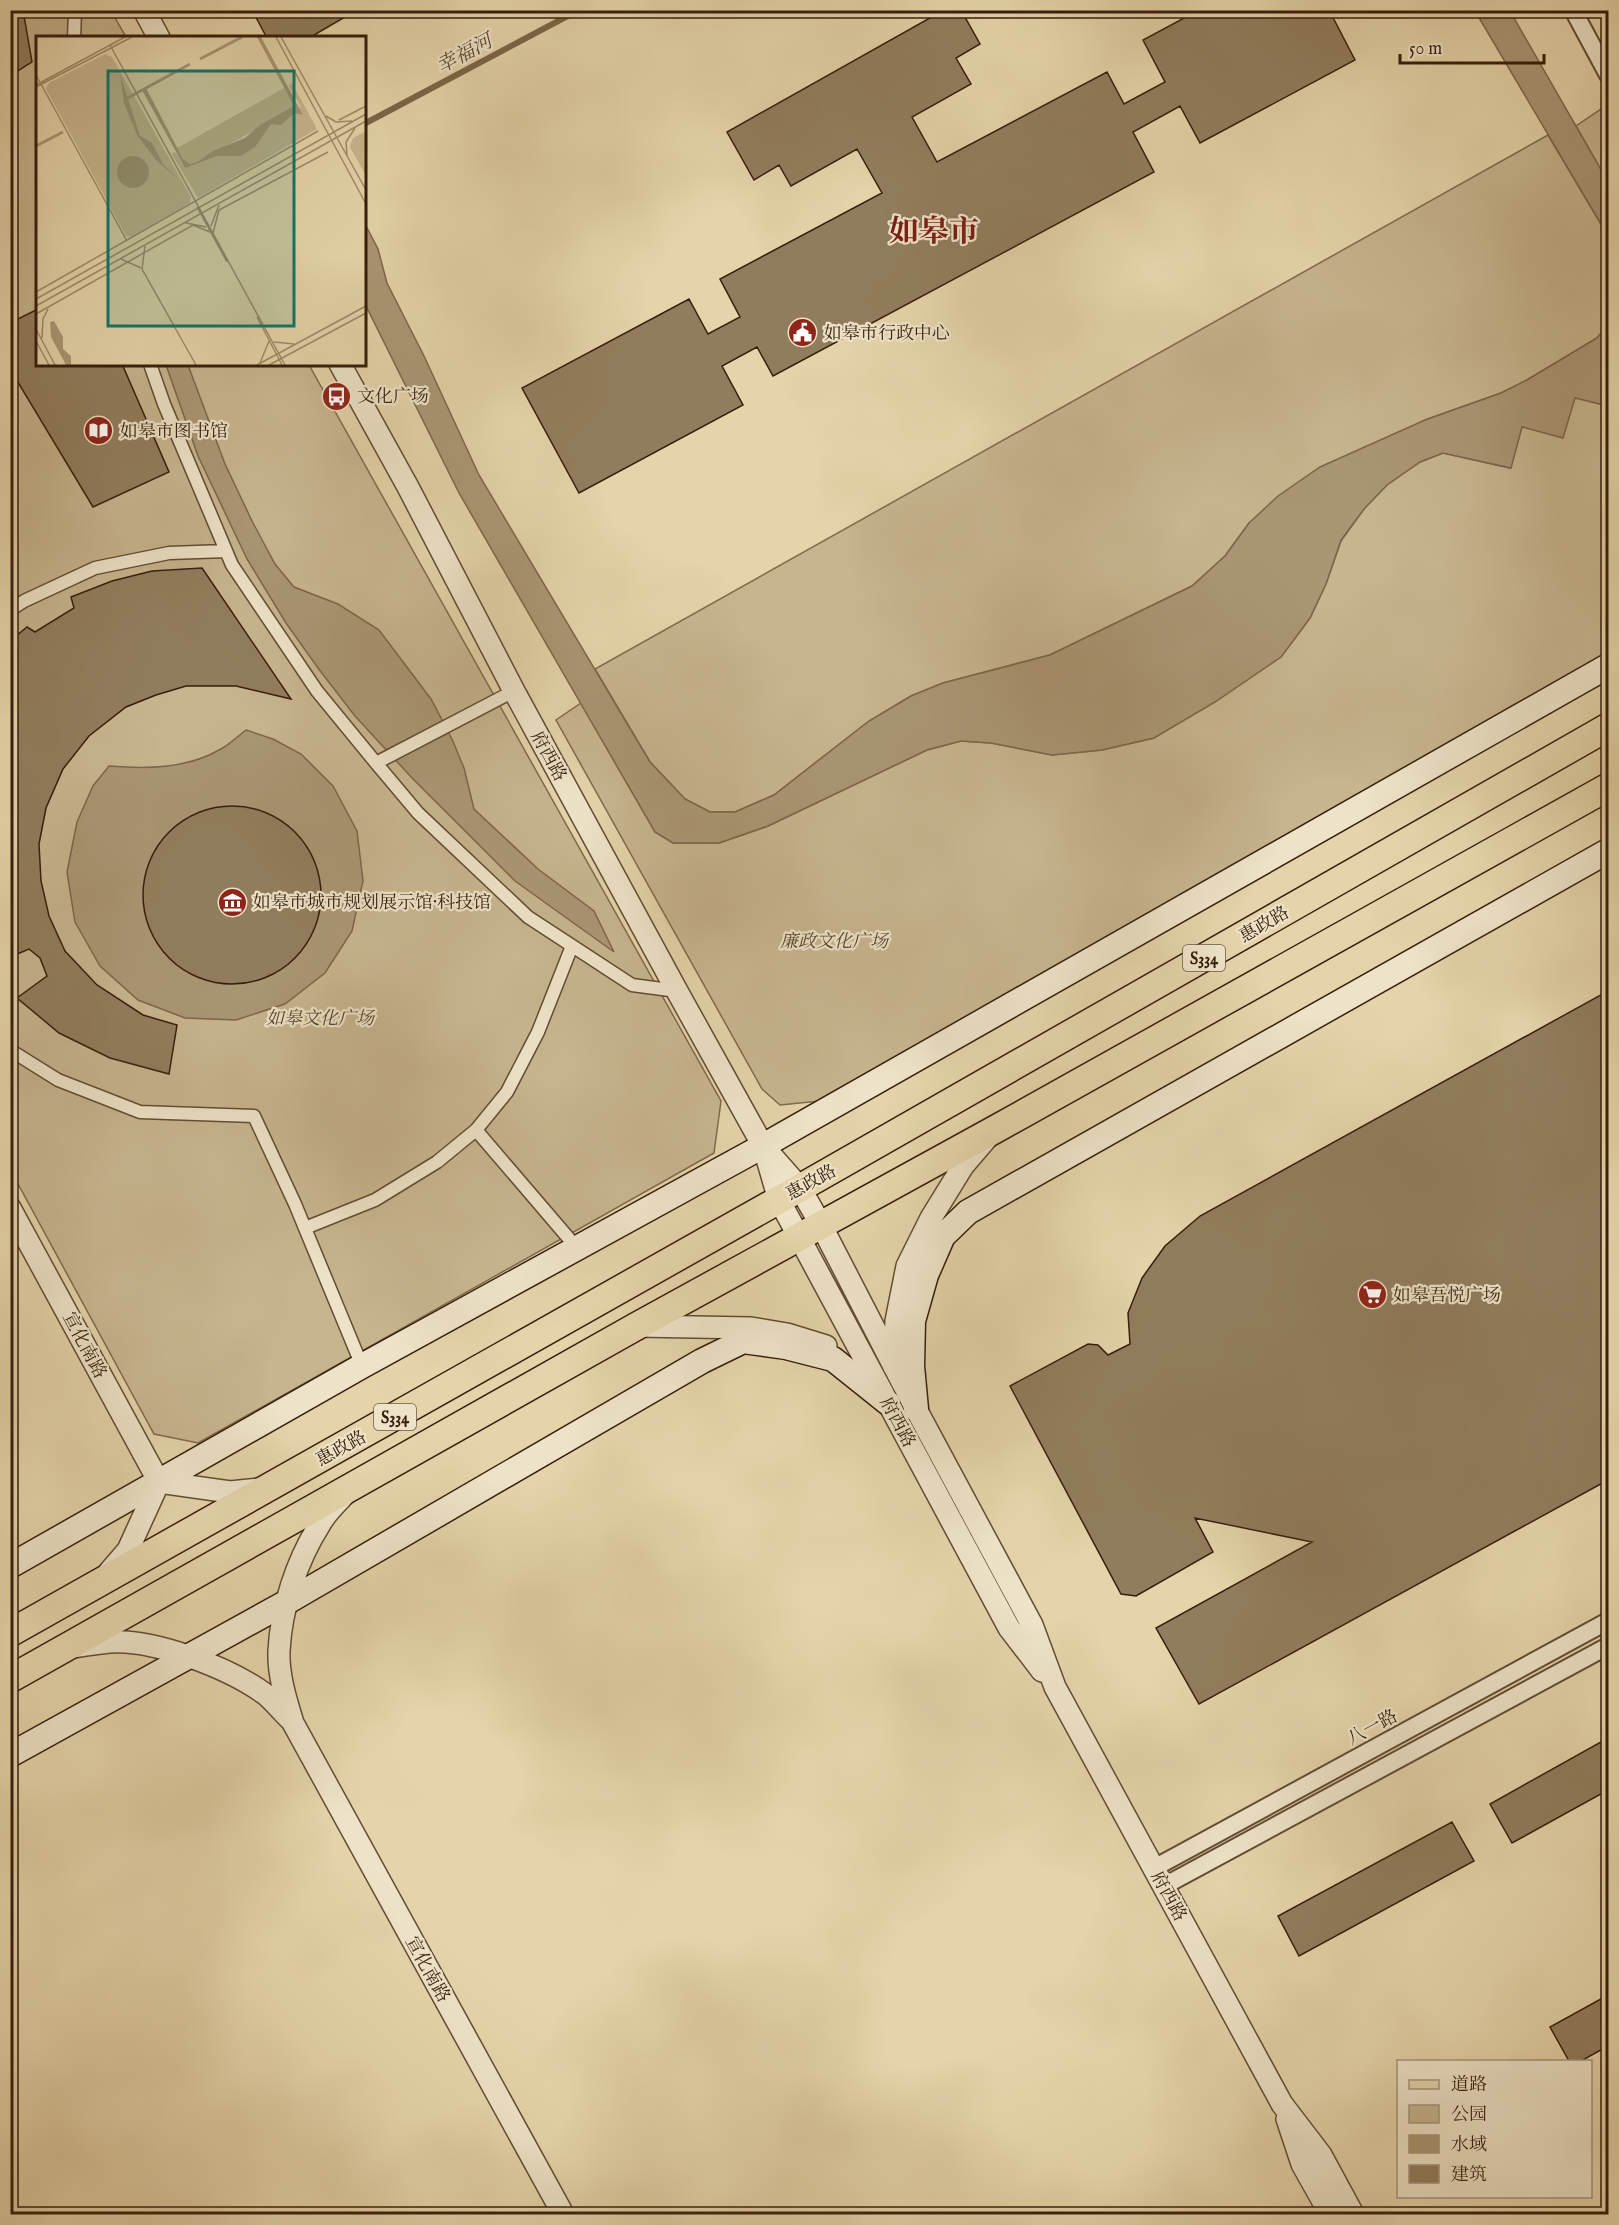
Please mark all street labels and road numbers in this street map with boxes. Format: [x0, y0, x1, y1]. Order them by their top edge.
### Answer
street label: 府西路 [525, 728, 571, 786]
street label: 惠政路 [1236, 902, 1294, 949]
road number: S334 [1183, 945, 1225, 971]
street label: 惠政路 [783, 1160, 841, 1206]
street label: 宣化南路 [57, 1309, 111, 1383]
street label: 府西路 [874, 1393, 920, 1452]
road number: S334 [374, 1404, 416, 1430]
street label: 惠政路 [313, 1426, 371, 1472]
street label: 八一路 [1343, 1705, 1402, 1751]
street label: 府西路 [1145, 1868, 1191, 1926]
street label: 宣化南路 [399, 1933, 454, 2007]

